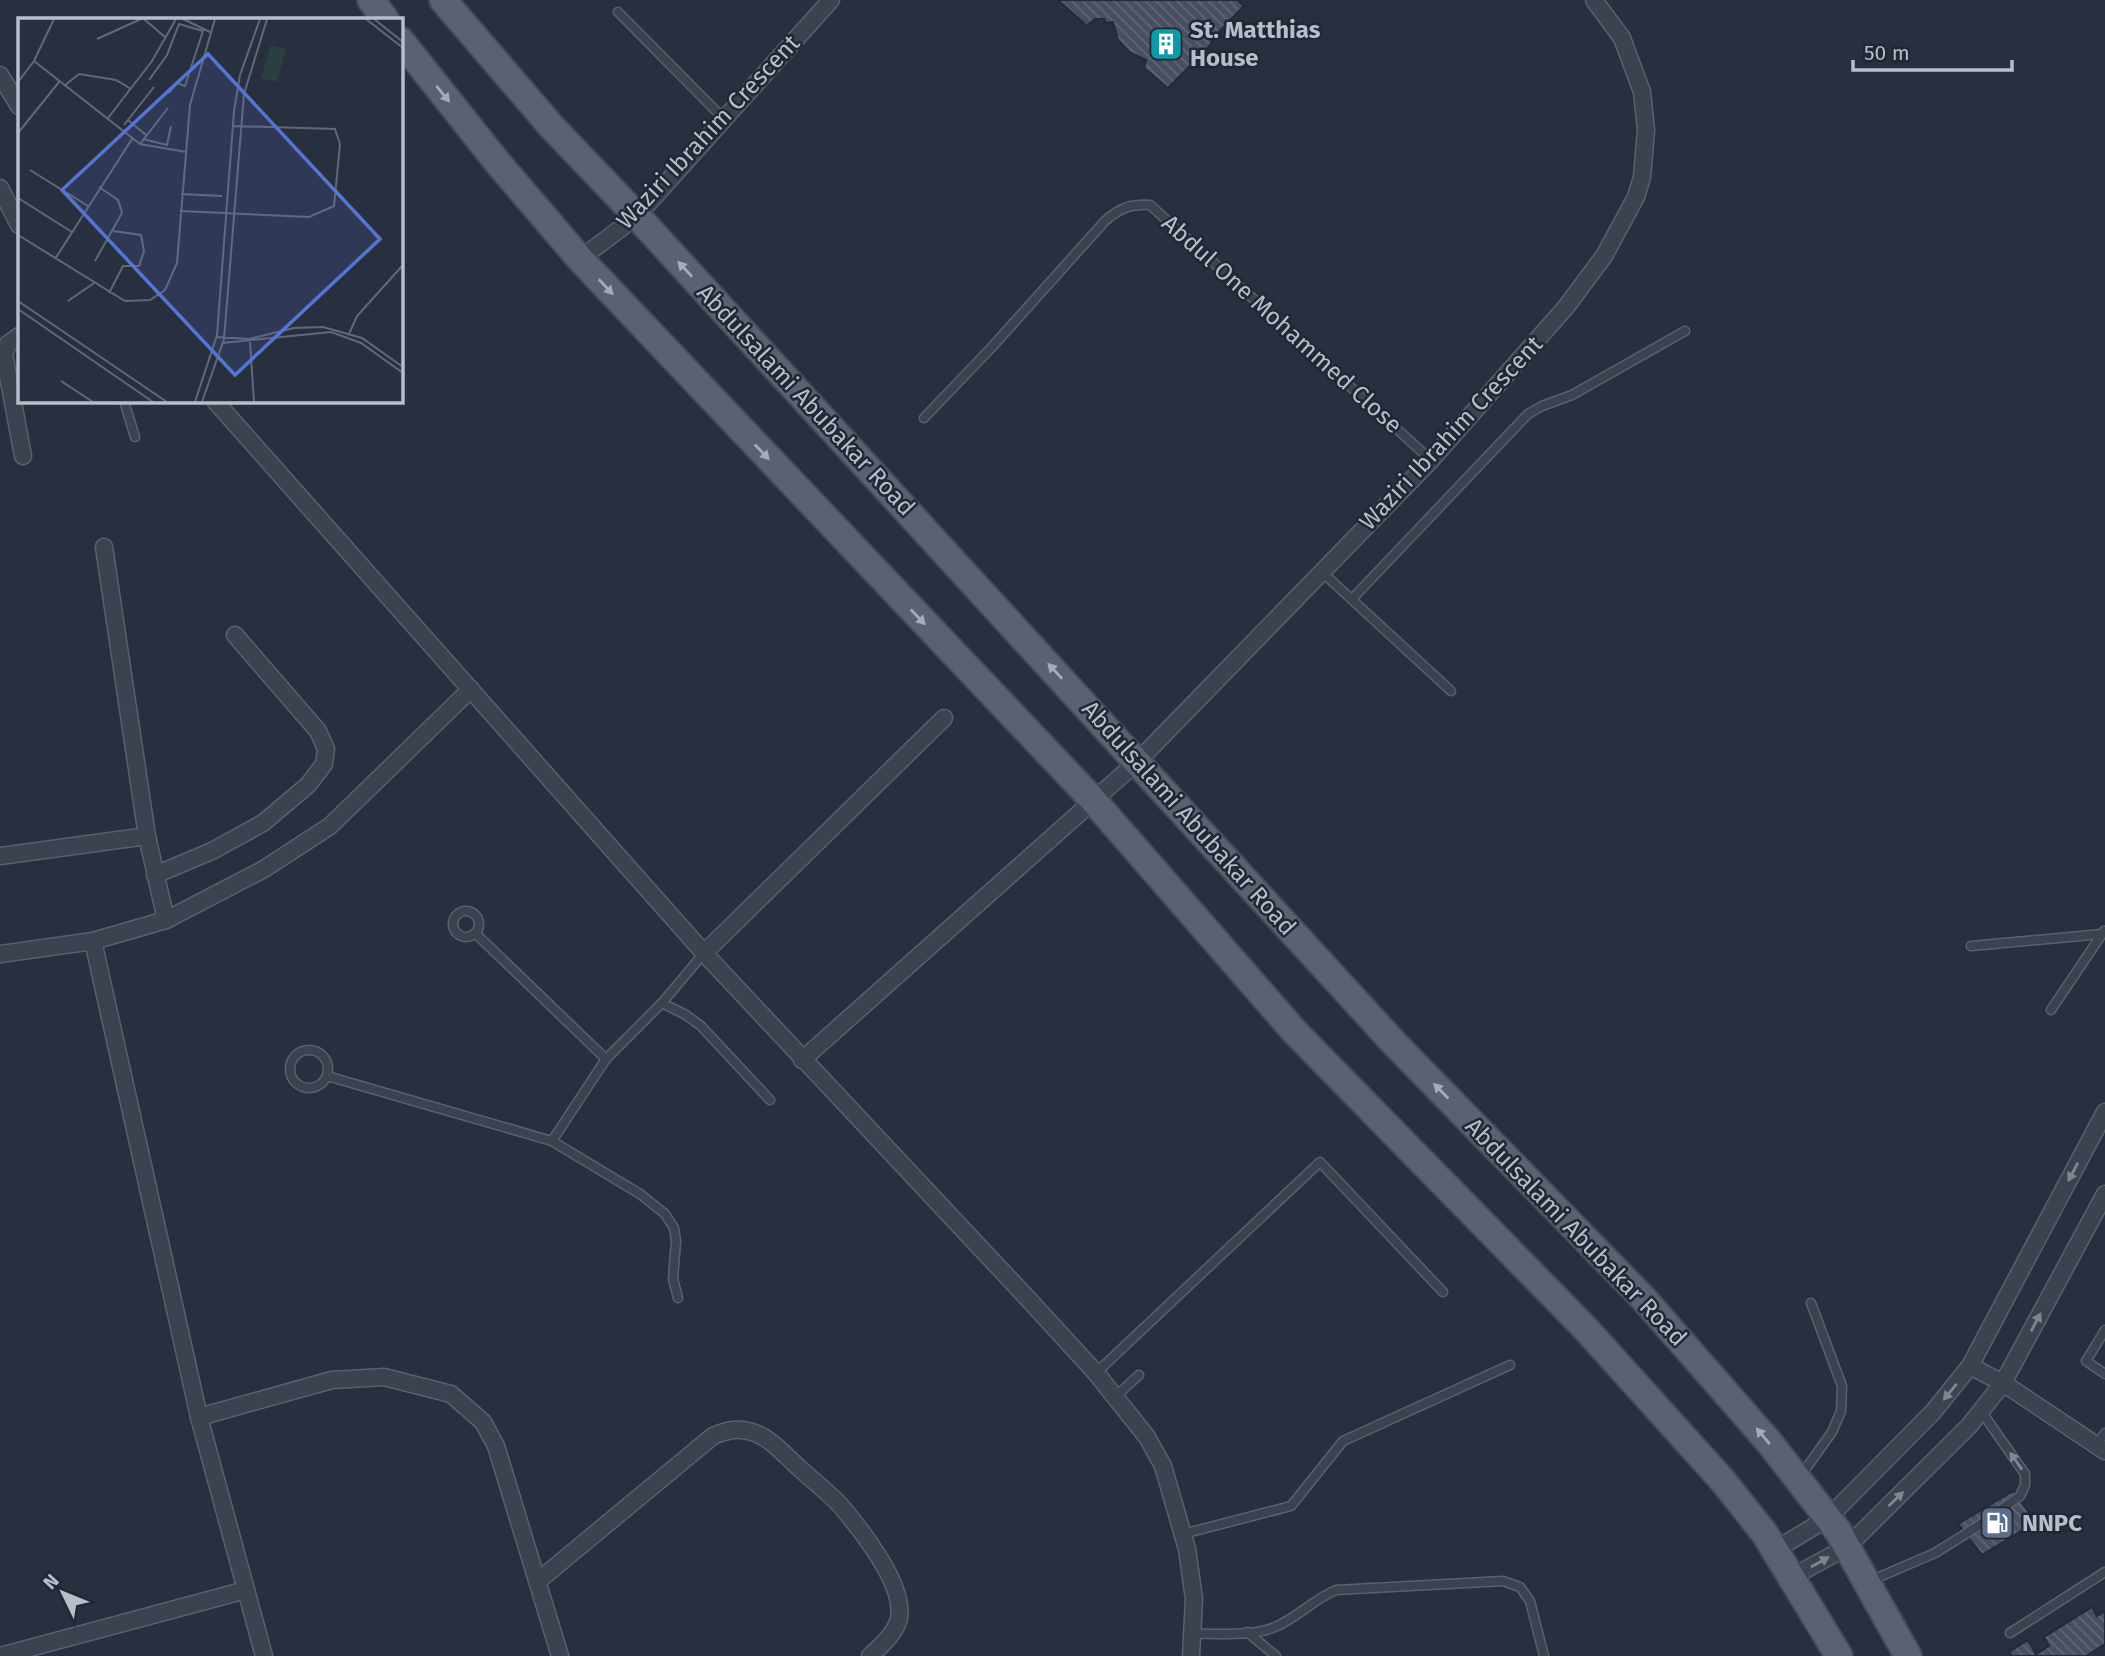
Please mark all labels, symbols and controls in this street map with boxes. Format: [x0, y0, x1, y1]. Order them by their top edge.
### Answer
place label: St. Matthias House [1190, 16, 1321, 72]
inset map [18, 18, 402, 402]
building icon: St. Matthias House [1147, 25, 1185, 63]
scale bar [1853, 28, 2012, 72]
street label: Waziri Ibrahim Crescent [611, 29, 805, 235]
text: 50 m [1864, 40, 1910, 66]
one-way arrow [435, 86, 450, 103]
street label: Abdul One Mohammed Close [1156, 209, 1408, 439]
one-way arrow [678, 261, 694, 278]
one-way arrow [598, 278, 614, 296]
street label: Abdulsalami Abubakar Road [691, 279, 921, 521]
street label: Waziri Ibrahim Crescent [1354, 330, 1548, 536]
one-way arrow [753, 443, 769, 460]
one-way arrow [910, 608, 926, 625]
one-way arrow [1047, 662, 1063, 680]
street label: Abdulsalami Abubakar Road [1076, 695, 1302, 941]
one-way arrow [1433, 1083, 1450, 1099]
street label: Abdulsalami Abubakar Road [1460, 1112, 1692, 1352]
one-way arrow [2067, 1162, 2078, 1182]
one-way arrow [2030, 1312, 2042, 1331]
one-way arrow [1942, 1382, 1957, 1400]
one-way arrow [1755, 1427, 1771, 1445]
one-way arrow [2009, 1452, 2023, 1470]
one-way arrow [1887, 1491, 1904, 1507]
fuel station icon: NNPC [1978, 1504, 2016, 1542]
place label: NNPC [2022, 1509, 2082, 1537]
one-way arrow [1810, 1556, 1830, 1568]
north arrow [28, 1558, 98, 1628]
text: N [38, 1569, 64, 1594]

